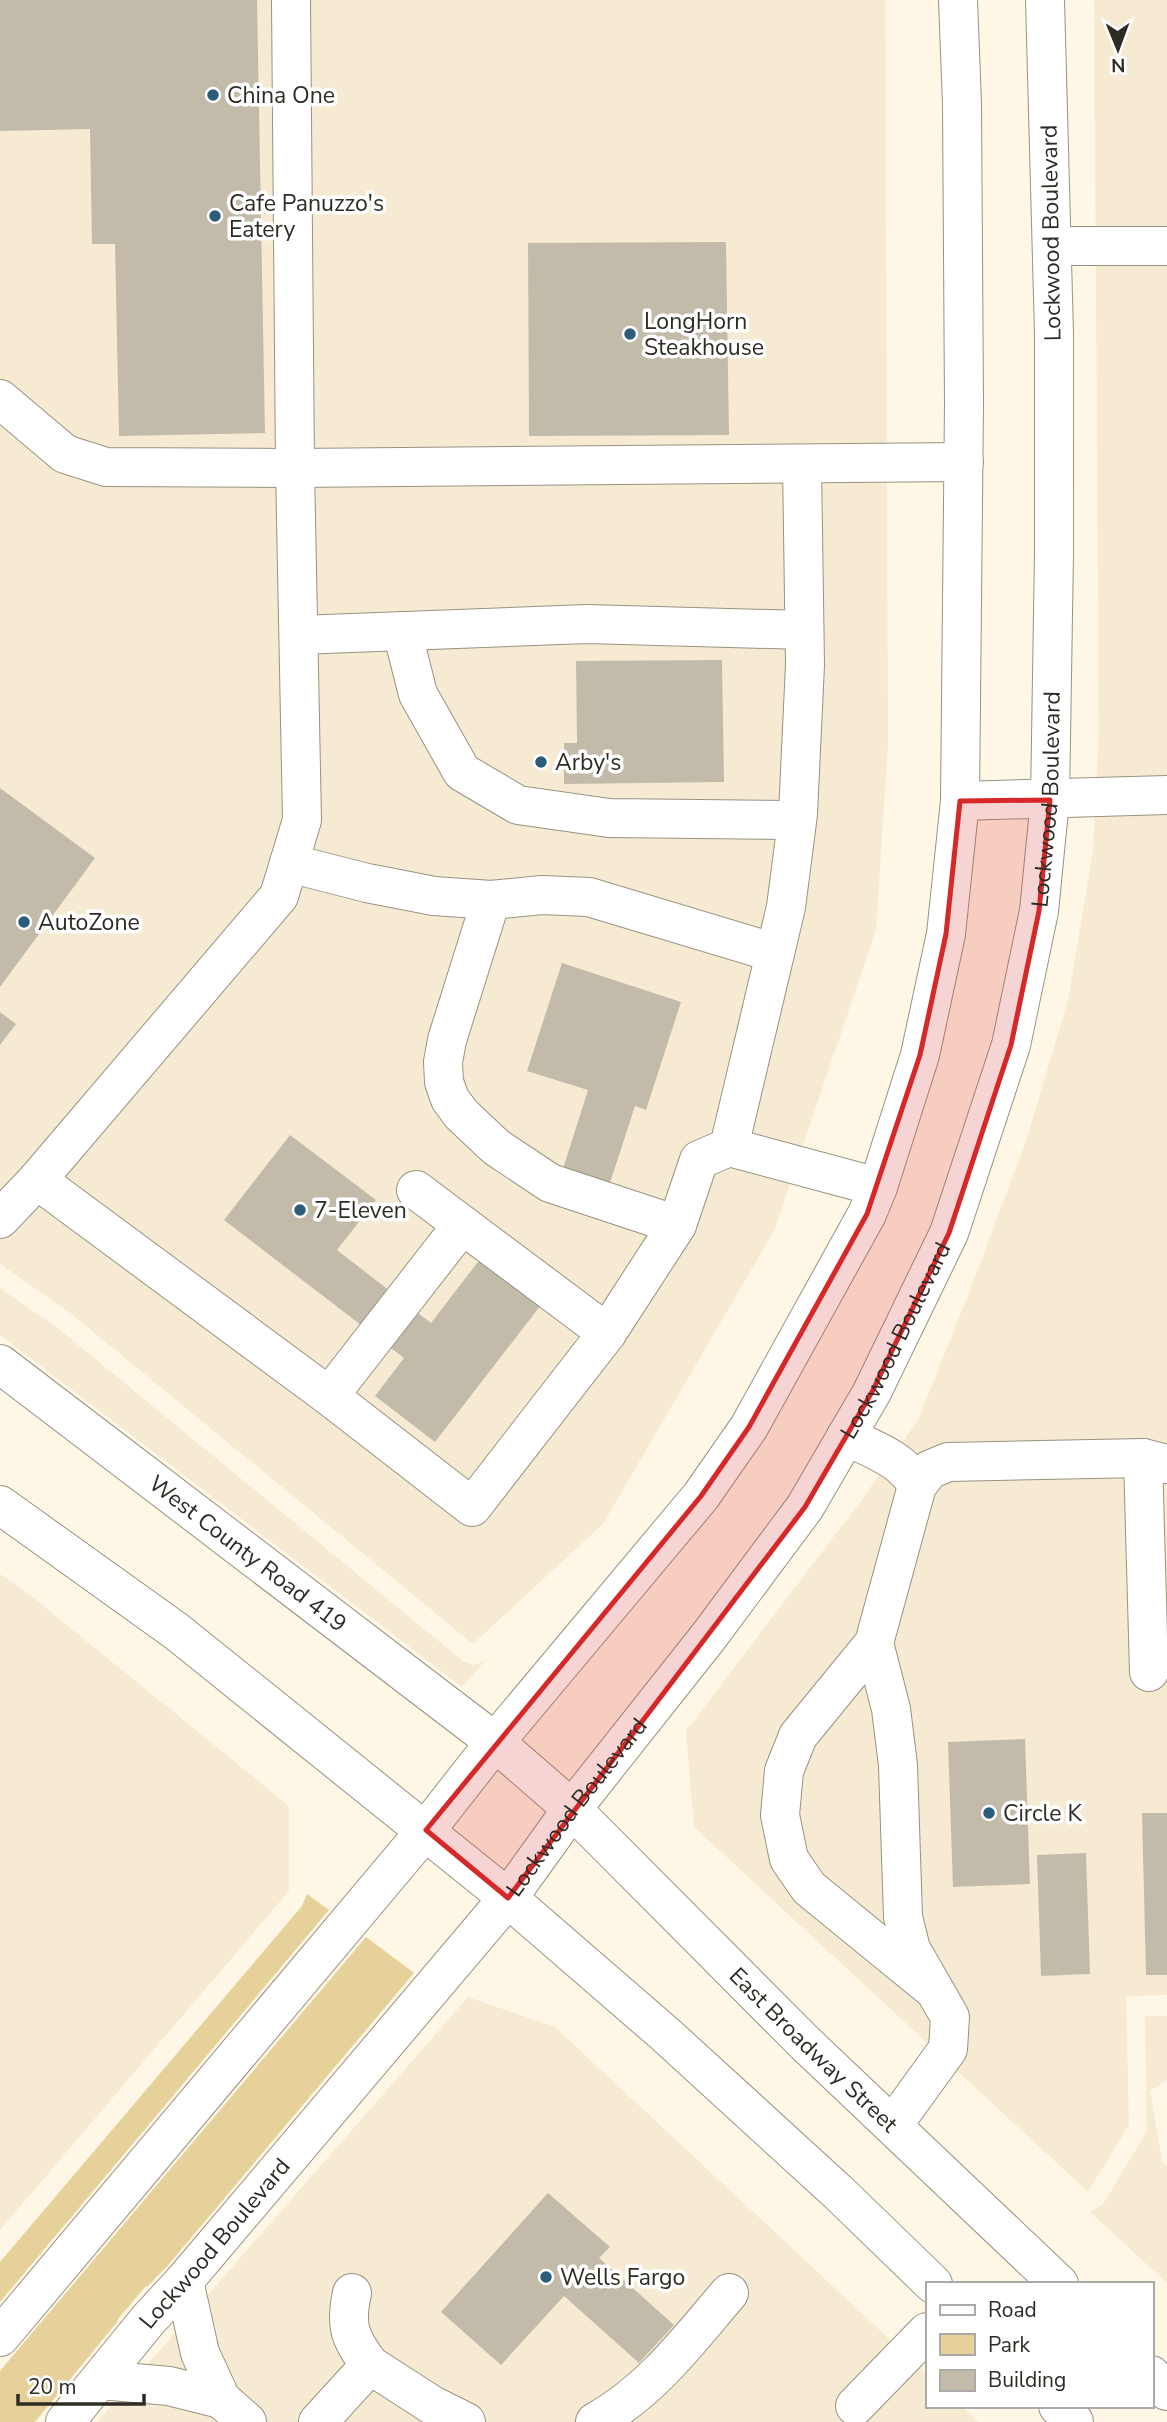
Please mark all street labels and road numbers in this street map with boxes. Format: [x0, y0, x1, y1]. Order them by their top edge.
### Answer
street label: Lockwood Boulevard [1034, 125, 1068, 341]
street label: Lockwood Boulevard [1024, 691, 1067, 909]
street label: Lockwood Boulevard [833, 1237, 958, 1444]
street label: West County Road 419 [143, 1468, 353, 1639]
street label: Lockwood Boulevard [499, 1711, 654, 1903]
street label: East Broadway Street [723, 1960, 906, 2140]
street label: Lockwood Boulevard [132, 2151, 297, 2335]

